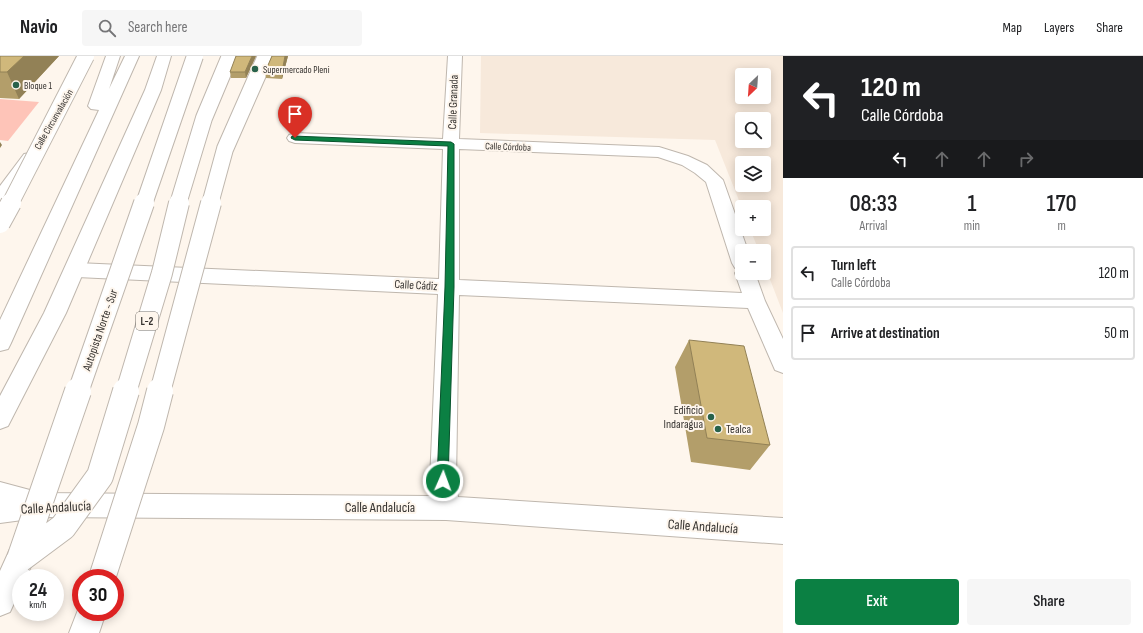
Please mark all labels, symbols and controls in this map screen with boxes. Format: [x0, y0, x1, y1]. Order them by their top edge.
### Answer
search box [82, 10, 362, 46]
text: Navio [20, 16, 58, 39]
icon: search [96, 17, 118, 39]
text: Search here [128, 18, 188, 37]
text: Map [1002, 19, 1022, 36]
text: Layers [1044, 19, 1074, 36]
text: Share [1096, 19, 1123, 36]
marker: Supermercado Pleni [250, 64, 260, 74]
place label: Supermercado Pleni [263, 64, 330, 76]
north arrow [735, 68, 771, 104]
map controls [735, 68, 771, 280]
text: 120 m [861, 71, 921, 104]
icon: left [795, 72, 847, 124]
street label: Calle Granada [445, 74, 462, 130]
marker: Bloque 1 [11, 80, 21, 90]
place label: Bloque 1 [24, 80, 52, 92]
street label: Calle Circunvalación [32, 87, 76, 152]
pin [278, 97, 312, 138]
icon: arrive [284, 103, 306, 125]
text: Calle Córdoba [861, 105, 943, 126]
button: search [735, 112, 771, 148]
street label: Calle Córdoba [485, 140, 531, 154]
icon: left [889, 148, 911, 170]
icon: ahead [931, 148, 953, 170]
icon: ahead [973, 148, 995, 170]
icon: right [1015, 148, 1037, 170]
button: layers [735, 156, 771, 192]
text: 08:33 [849, 189, 897, 218]
text: 1 [968, 189, 977, 218]
text: 170 [1047, 189, 1077, 218]
button: + [735, 200, 771, 236]
text: Arrival [859, 218, 887, 234]
text: min [964, 218, 980, 234]
text: m [1057, 218, 1066, 234]
button: − [735, 244, 771, 280]
text: Turn left [831, 256, 876, 275]
icon: left [797, 262, 819, 284]
text: 120 m [1099, 264, 1129, 283]
text: Calle Córdoba [831, 275, 891, 291]
street label: Calle Cádiz [394, 277, 439, 294]
street label: Autopista Norte - Sur [79, 287, 122, 374]
road number: L-2 [136, 312, 158, 330]
icon: arrive [797, 322, 819, 344]
text: Arrive at destination [831, 324, 940, 343]
text: 50 m [1104, 324, 1129, 343]
place label: Edificio Indaragua [664, 403, 703, 432]
marker: Edificio Indaragua [706, 412, 716, 422]
place label: Tealca [726, 422, 751, 437]
marker: Tealca [713, 424, 723, 434]
position arrow [422, 460, 464, 502]
street label: Calle Andalucía [20, 497, 92, 518]
street label: Calle Andalucía [345, 499, 415, 516]
street label: Calle Andalucía [667, 516, 739, 537]
speed limit sign: 30 [72, 569, 124, 621]
text: 24 [29, 578, 47, 602]
button: Exit [795, 579, 959, 625]
button: Share [967, 579, 1131, 625]
text: km/h [29, 599, 47, 611]

